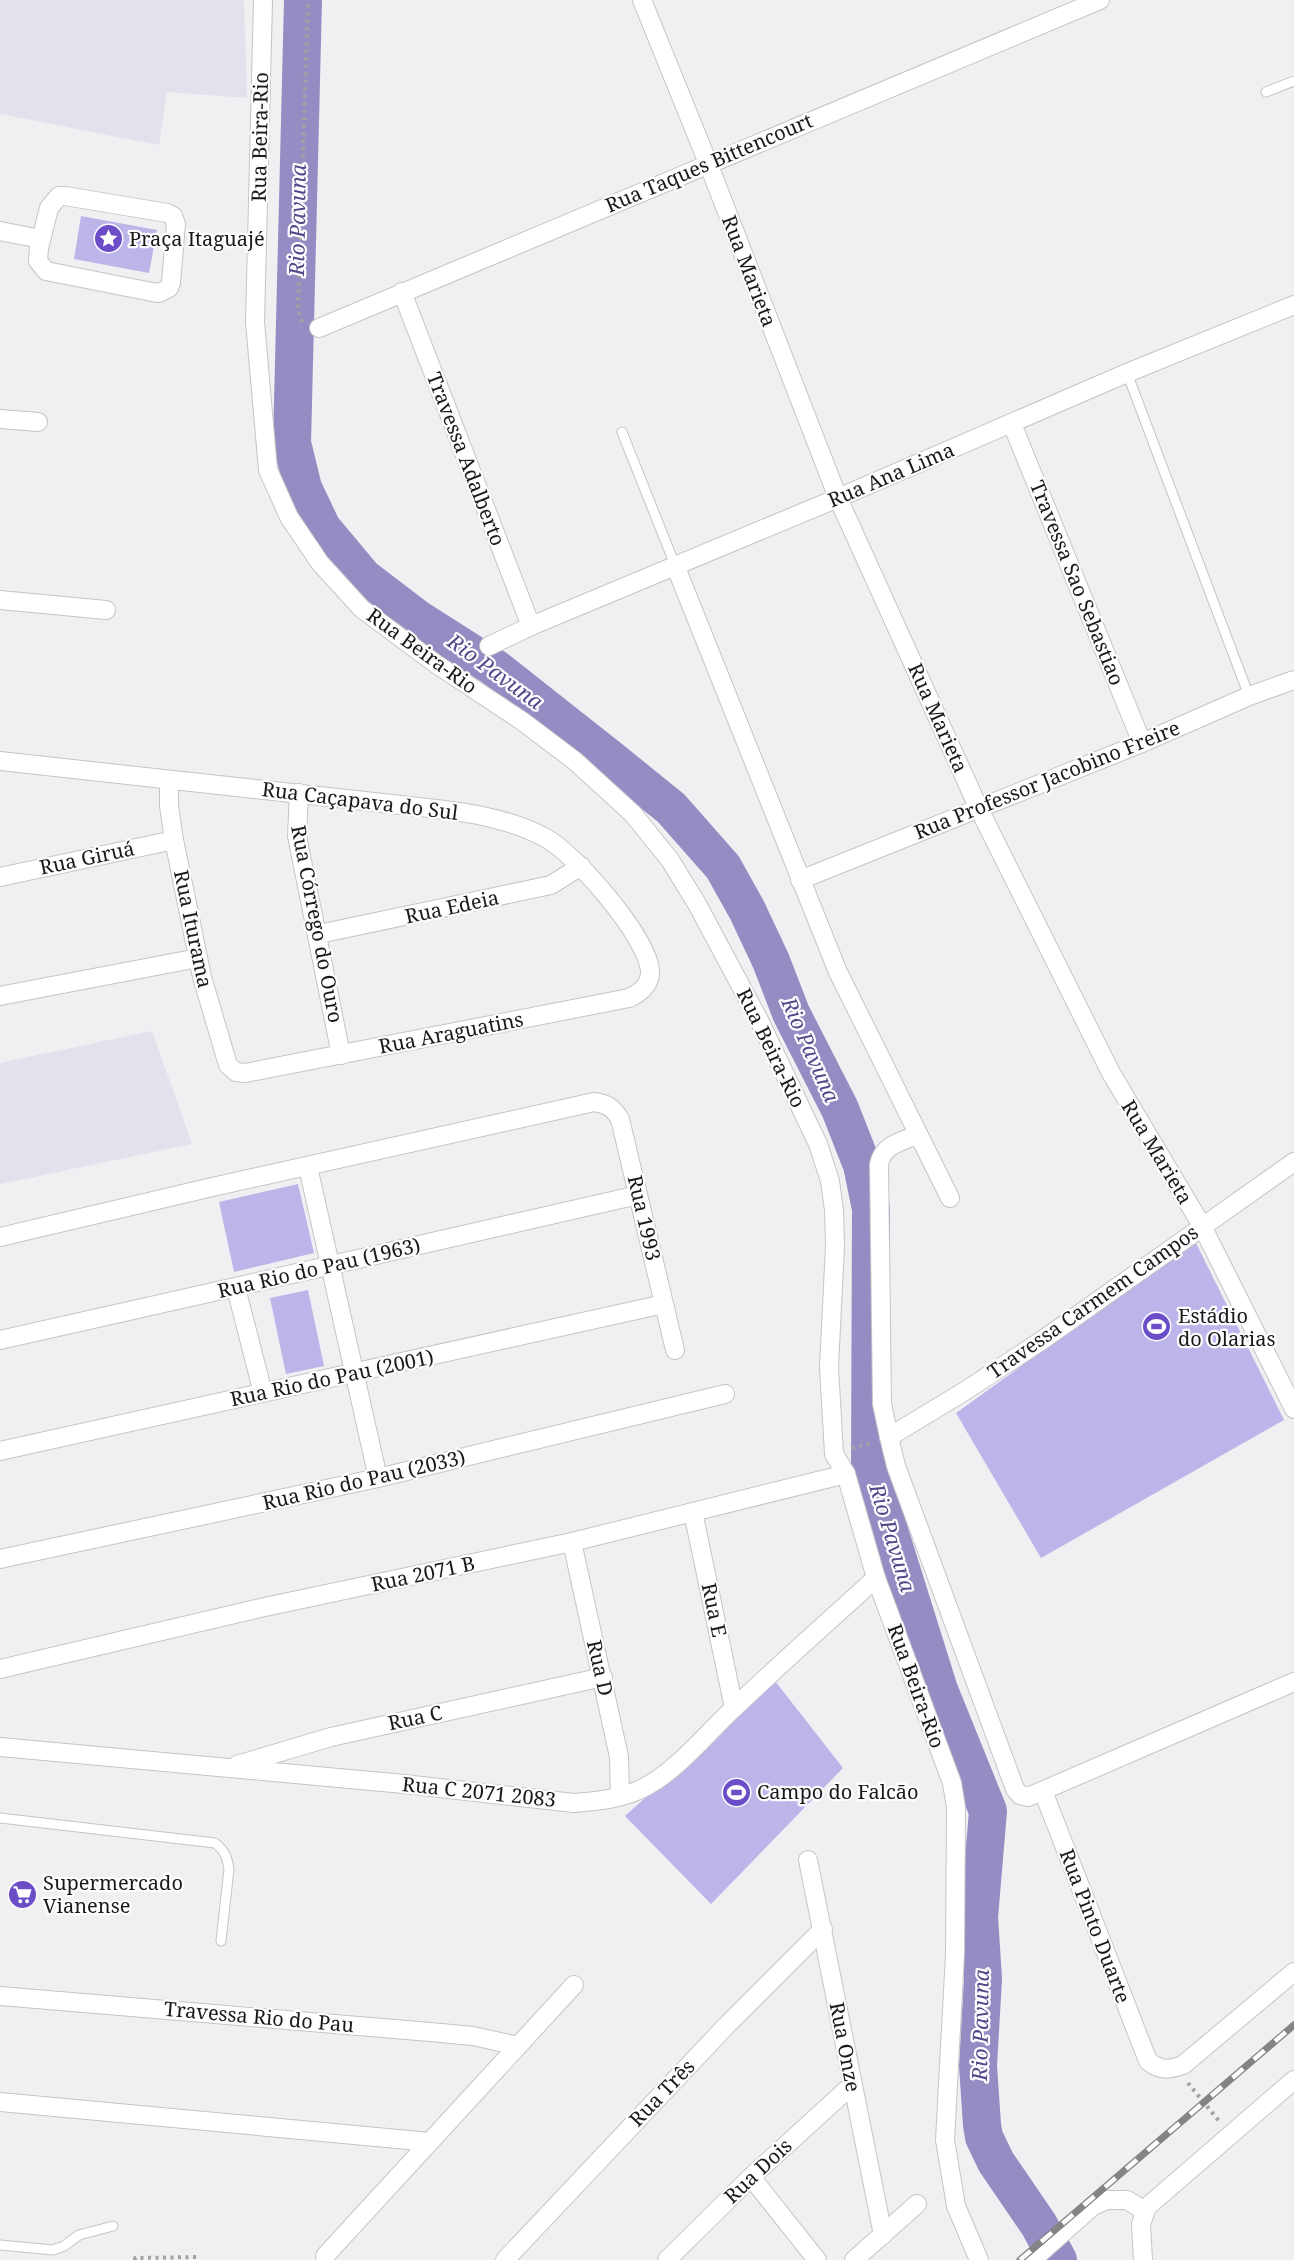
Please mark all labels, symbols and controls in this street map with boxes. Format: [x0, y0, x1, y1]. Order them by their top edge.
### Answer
street label: Rua Beira-Rio [245, 72, 274, 202]
street label: Rua Taques Bittencourt [601, 107, 817, 218]
water label: Rio Pavuna [282, 163, 312, 277]
street label: Rua Marieta [716, 211, 783, 330]
place icon: Praça Itaguajé [92, 223, 124, 255]
place label: Praça Itaguajé [129, 225, 265, 252]
street label: Travessa Adalberto [421, 368, 512, 549]
street label: Rua Ana Lima [824, 436, 958, 513]
street label: Travessa Sao Sebastiao [1024, 476, 1131, 689]
street label: Rua Beira-Rio [362, 601, 483, 700]
water label: Rio Pavuna [441, 626, 550, 716]
street label: Rua Marieta [902, 659, 975, 777]
street label: Rua Professor Jacobino Freire [910, 714, 1184, 845]
street label: Rua Caçapava do Sul [260, 775, 460, 826]
street label: Rua Córrego do Ouro [285, 823, 350, 1025]
street label: Rua Giruá [37, 834, 137, 881]
street label: Rua Iturama [168, 867, 219, 990]
street label: Rua Edeia [402, 883, 501, 930]
street label: Rua Beira-Rio [731, 983, 812, 1112]
water label: Rio Pavuna [775, 992, 847, 1107]
street label: Rua Araguatins [376, 1005, 526, 1060]
street label: Rua Marieta [1116, 1095, 1199, 1209]
street label: Rua 1993 [622, 1172, 667, 1263]
street label: Travessa Carmem Campos [982, 1218, 1203, 1385]
street label: Rua Rio do Pau (1963) [215, 1231, 423, 1304]
place label: Estádio do Olarias [1178, 1302, 1275, 1352]
sports icon: Estádio do Olarias [1141, 1311, 1173, 1343]
street label: Rua Rio do Pau (2001) [228, 1343, 436, 1412]
street label: Rua Rio do Pau (2033) [260, 1443, 468, 1516]
water label: Rio Pavuna [863, 1479, 923, 1596]
street label: Rua 2071 B [369, 1549, 477, 1598]
street label: Rua E [696, 1580, 733, 1639]
street label: Rua Beira-Rio [882, 1620, 951, 1752]
street label: Rua D [581, 1637, 620, 1699]
street label: Rua C [385, 1699, 444, 1736]
street label: Rua C 2071 2083 [401, 1770, 557, 1813]
sports icon: Campo do Falcão [720, 1776, 752, 1808]
place label: Campo do Falcão [757, 1778, 919, 1805]
street label: Rua Pinto Duarte [1054, 1845, 1137, 2007]
place label: Supermercado Vianense [43, 1869, 183, 1919]
supermarket icon: Supermercado Vianense [6, 1879, 38, 1911]
water label: Rio Pavuna [965, 1968, 995, 2082]
street label: Travessa Rio do Pau [163, 1995, 355, 2038]
street label: Rua Onze [824, 2000, 867, 2094]
street label: Rua Três [623, 2053, 700, 2132]
street label: Rua Dois [718, 2132, 798, 2209]

